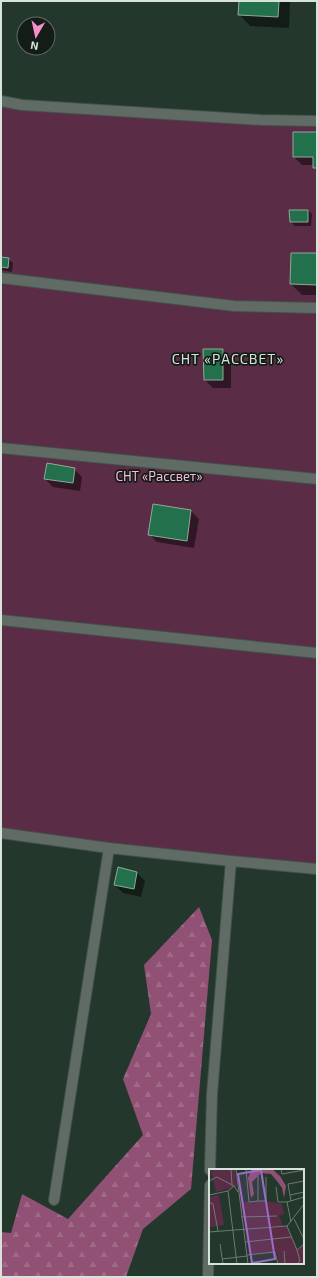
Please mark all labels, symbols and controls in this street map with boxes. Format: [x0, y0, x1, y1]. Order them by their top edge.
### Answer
north arrow [16, 16, 56, 56]
text: N [29, 39, 39, 53]
district label: СНТ «РАССВЕТ» [172, 350, 284, 367]
park label: СНТ «Рассвет» [115, 468, 203, 484]
inset map [209, 1169, 304, 1264]

